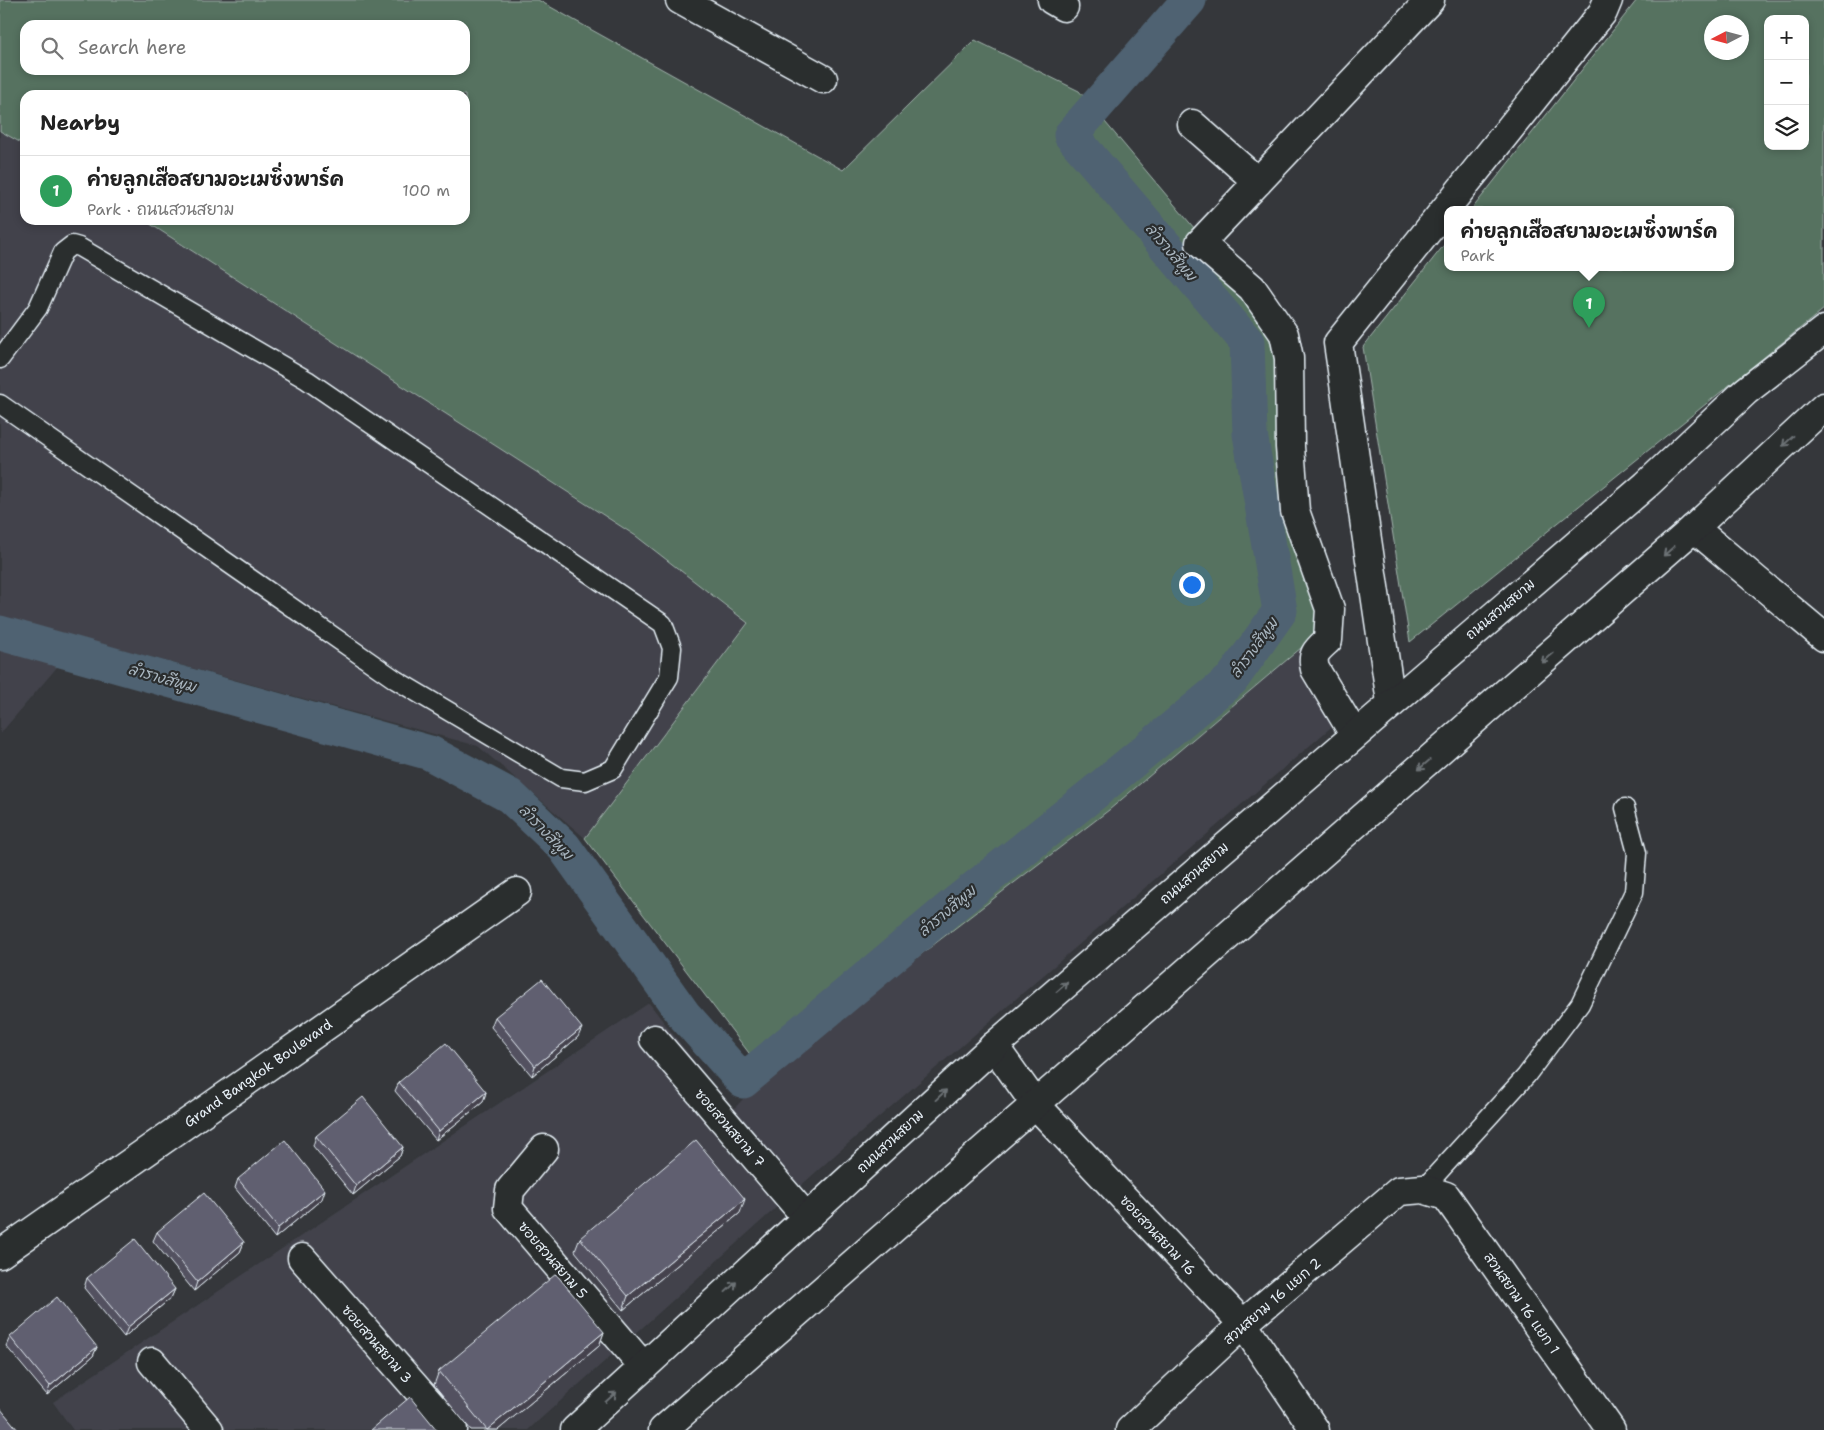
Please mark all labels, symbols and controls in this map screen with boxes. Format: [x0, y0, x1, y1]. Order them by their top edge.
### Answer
north arrow [1704, 15, 1749, 60]
map controls [1764, 15, 1809, 150]
button: + [1764, 15, 1809, 60]
search box [20, 20, 470, 75]
icon: search [38, 34, 66, 62]
text: Search here [78, 35, 187, 60]
button: − [1764, 60, 1809, 105]
button: layers [1764, 105, 1809, 150]
text: Nearby [40, 109, 120, 137]
text: ค่ายลูกเสือสยามอะเมซิ่งพาร์ค [87, 167, 344, 192]
text: 1 [52, 180, 60, 201]
text: 100 m [402, 180, 450, 201]
text: Park · ถนนสวนสยาม [87, 199, 234, 220]
popup [1444, 206, 1734, 271]
water label: ลำรางสีพูม [1140, 219, 1202, 287]
text: ค่ายลูกเสือสยามอะเมซิ่งพาร์ค [1461, 219, 1717, 244]
text: Park [1461, 245, 1495, 266]
pin: 1 [1573, 287, 1605, 328]
one-way arrow [1782, 435, 1795, 447]
one-way arrow [1662, 545, 1675, 556]
your location [1179, 572, 1205, 598]
street label: ถนนสวนสยาม [1461, 575, 1539, 643]
water label: ลำรางสีพูม [1225, 613, 1284, 683]
one-way arrow [1540, 652, 1553, 663]
water label: ลำรางสีพูม [126, 659, 200, 699]
one-way arrow [1418, 759, 1431, 771]
water label: ลำรางสีพูม [514, 800, 579, 866]
street label: ถนนสวนสยาม [1156, 838, 1232, 908]
water label: ลำรางสีพูม [914, 880, 982, 942]
one-way arrow [1056, 981, 1069, 992]
street label: Grand Bangkok Boulevard [180, 1015, 336, 1131]
street label: ซอยสวนสยาม 7 [691, 1085, 769, 1171]
one-way arrow [935, 1089, 947, 1101]
street label: ถนนสวนสยาม [853, 1105, 927, 1177]
street label: ซอยสวนสยาม 16 [1116, 1191, 1200, 1279]
street label: ซอยสวนสยาม 5 [514, 1218, 592, 1302]
street label: สวนสยาม 16 แยก 1 [1480, 1249, 1564, 1357]
street label: สวนสยาม 16 แยก 2 [1219, 1254, 1325, 1348]
one-way arrow [725, 1282, 738, 1293]
street label: ซอยสวนสยาม 3 [338, 1301, 416, 1387]
one-way arrow [605, 1391, 618, 1403]

